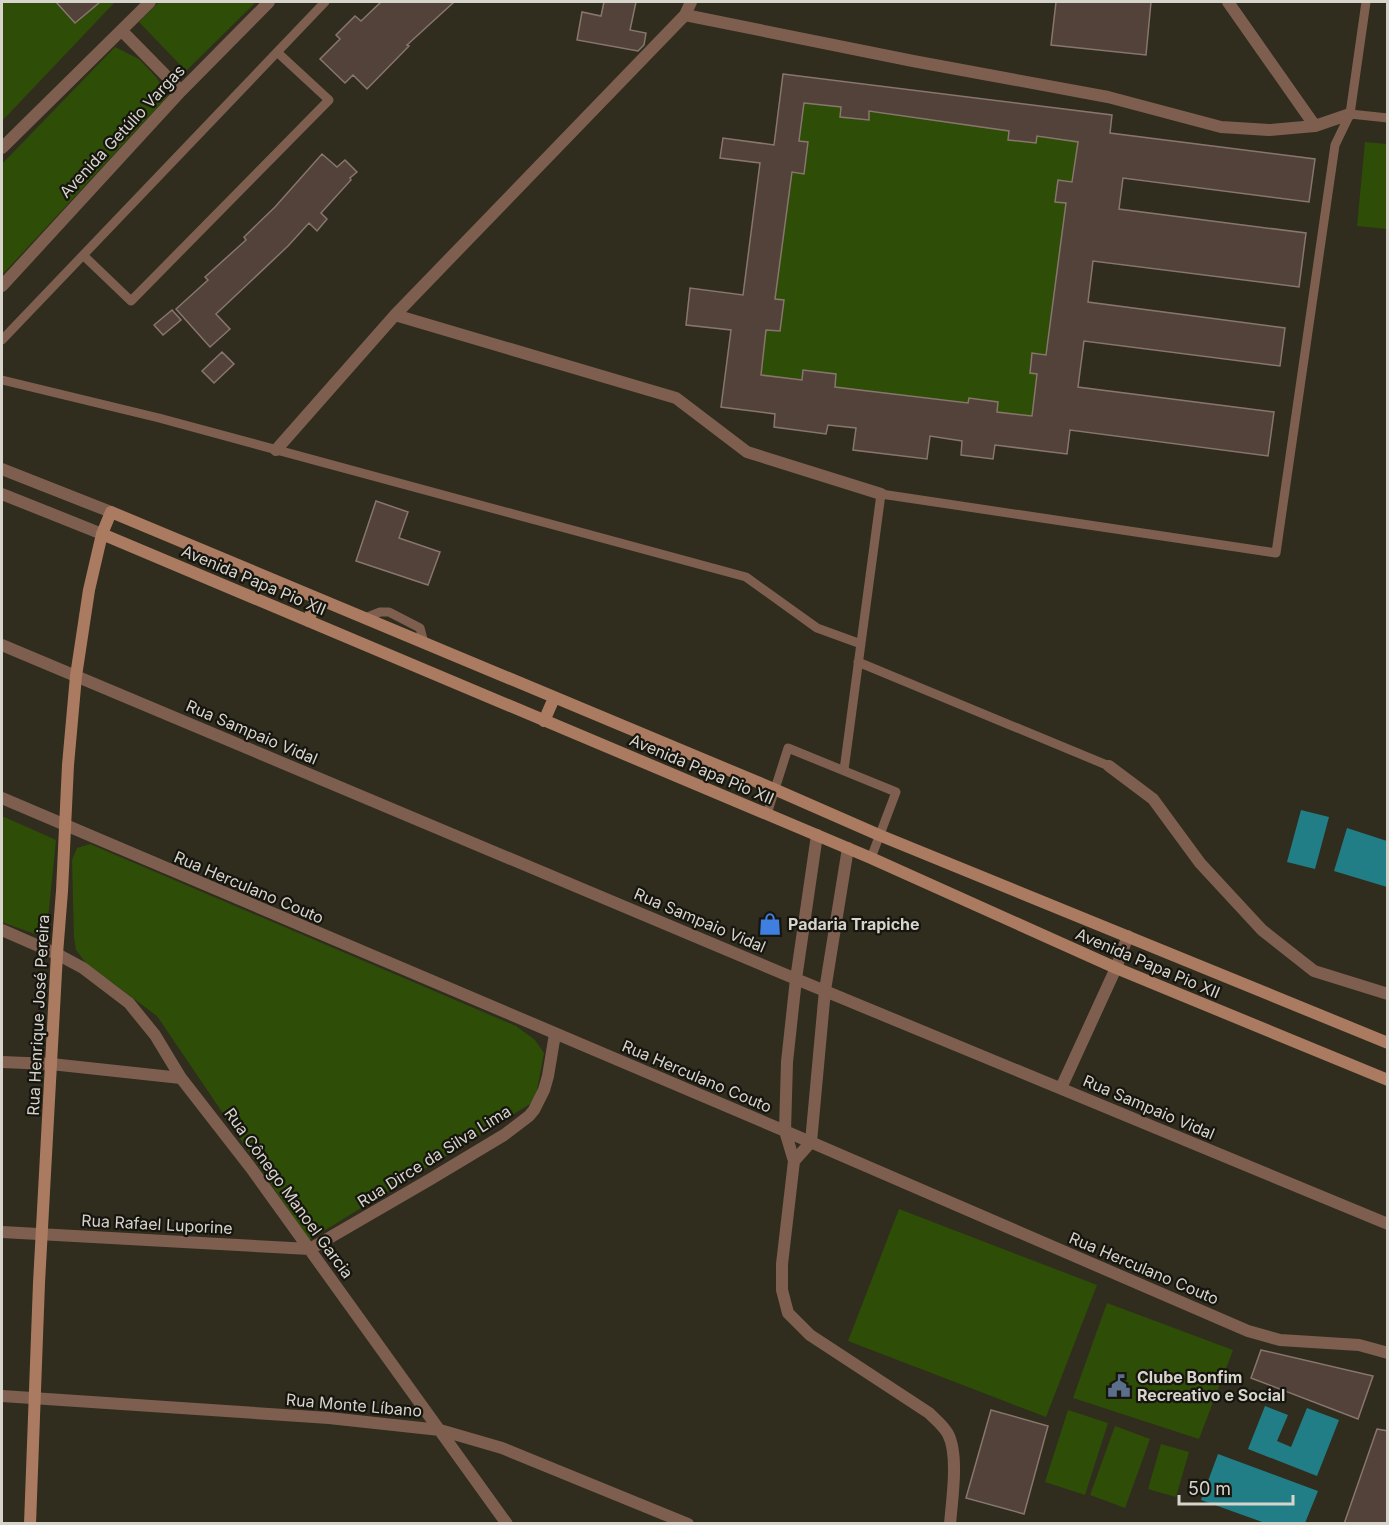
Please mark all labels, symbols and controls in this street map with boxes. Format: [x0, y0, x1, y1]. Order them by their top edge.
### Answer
street label: Avenida Getúlio Vargas [55, 60, 189, 202]
street label: Avenida Papa Pio XII [179, 541, 329, 619]
street label: Rua Sampaio Vidal [183, 695, 321, 769]
street label: Avenida Papa Pio XII [627, 730, 777, 808]
street label: Rua Herculano Couto [171, 846, 327, 928]
street label: Rua Sampaio Vidal [631, 883, 769, 957]
shop icon: Padaria Trapiche [757, 911, 783, 937]
street label: Rua Henrique José Pereira [23, 914, 53, 1116]
place label: Padaria Trapiche [788, 914, 920, 934]
street label: Avenida Papa Pio XII [1073, 924, 1223, 1002]
street label: Rua Herculano Couto [619, 1035, 775, 1117]
street label: Rua Sampaio Vidal [1080, 1070, 1218, 1144]
street label: Rua Dirce da Silva Lima [354, 1101, 514, 1211]
street label: Rua Cônego Manoel Garcia [220, 1104, 358, 1282]
street label: Rua Rafael Luporine [81, 1210, 233, 1238]
street label: Rua Herculano Couto [1066, 1227, 1222, 1309]
place label: Clube Bonfim Recreativo e Social [1137, 1367, 1285, 1405]
public building icon: Clube Bonfim Recreativo e Social [1106, 1373, 1132, 1399]
street label: Rua Monte Líbano [285, 1389, 423, 1421]
scale bar [1179, 1468, 1293, 1506]
text: 50 m [1188, 1478, 1231, 1499]

